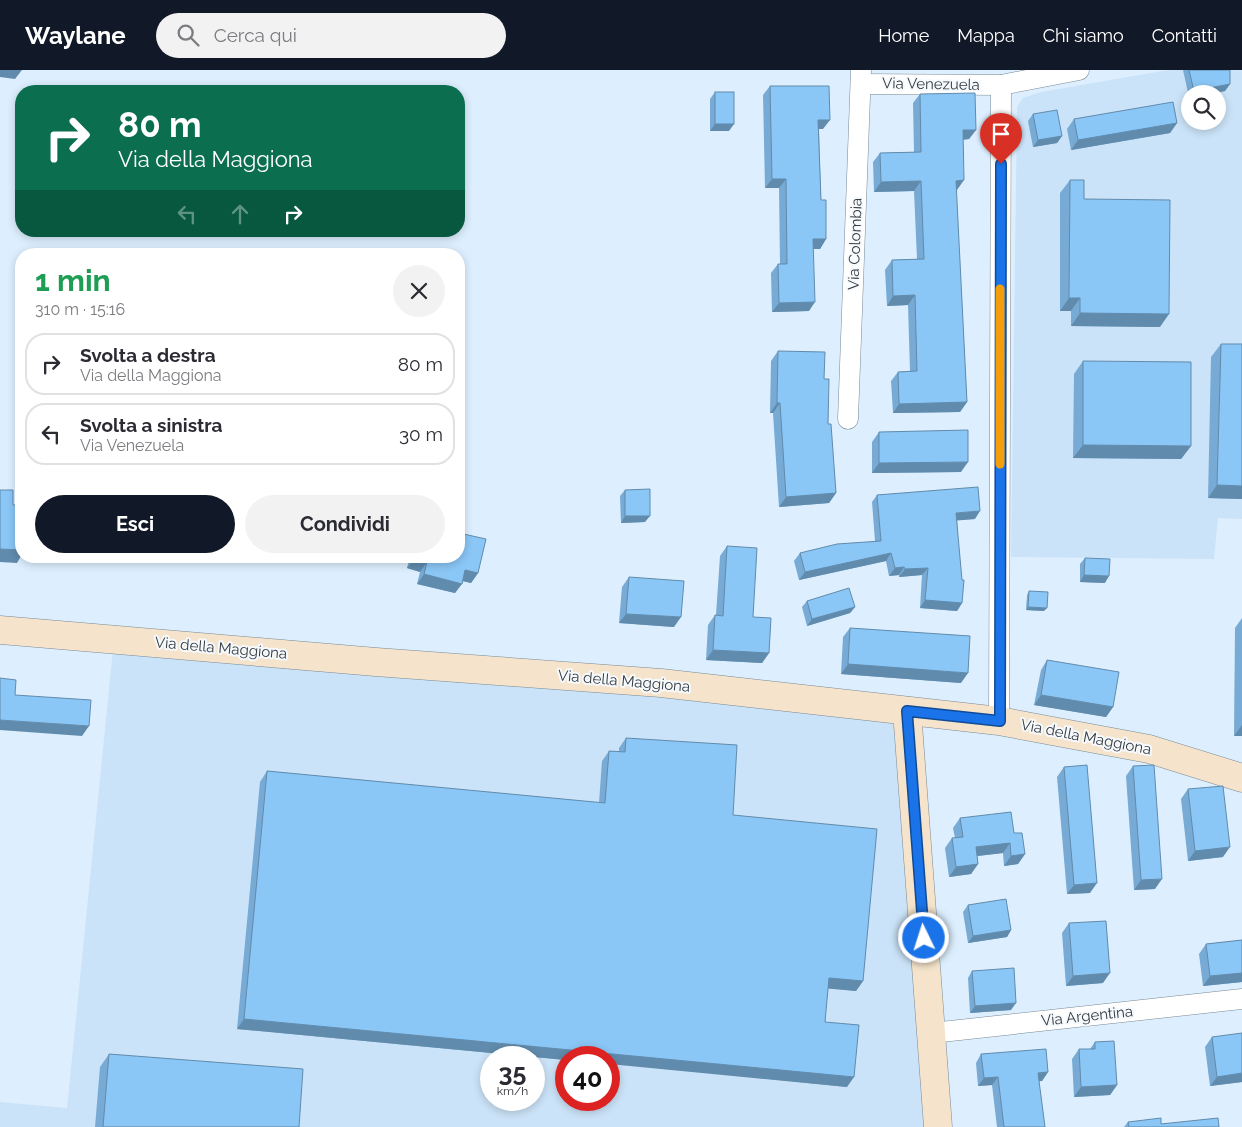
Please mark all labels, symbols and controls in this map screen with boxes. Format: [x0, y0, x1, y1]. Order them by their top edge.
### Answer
search box [156, 13, 506, 58]
text: Waylane [25, 21, 126, 50]
icon: search [174, 21, 202, 49]
text: Cerca qui [214, 24, 297, 46]
text: Home [878, 25, 929, 46]
text: Mappa [957, 25, 1015, 46]
text: Chi siamo [1043, 25, 1124, 46]
text: Contatti [1152, 25, 1217, 46]
street label: Via Venezuela [882, 74, 980, 94]
map controls [1181, 85, 1226, 130]
button: search [1181, 85, 1226, 130]
text: 80 m [118, 104, 202, 145]
icon: right [35, 105, 100, 170]
pin [980, 113, 1022, 164]
icon: arrive [987, 120, 1015, 148]
text: Via della Maggiona [118, 146, 313, 172]
street label: Via Colombia [844, 198, 866, 290]
icon: left [173, 200, 201, 228]
icon: ahead [226, 200, 254, 228]
icon: right [279, 200, 307, 228]
text: 1 min [35, 263, 111, 298]
button: close [393, 265, 445, 317]
text: 310 m · 15:16 [35, 300, 125, 319]
text: Svolta a destra [80, 344, 216, 366]
icon: right [37, 350, 65, 378]
text: 80 m [398, 353, 443, 375]
text: Via della Maggiona [80, 366, 222, 385]
text: Svolta a sinistra [80, 414, 222, 436]
icon: left [37, 420, 65, 448]
text: 30 m [399, 423, 443, 445]
text: Via Venezuela [80, 436, 184, 455]
button: Esci [35, 495, 235, 553]
button: Condividi [245, 495, 445, 553]
street label: Via della Maggiona [154, 633, 288, 663]
street label: Via della Maggiona [557, 666, 691, 696]
street label: Via della Maggiona [1019, 716, 1153, 758]
position arrow [897, 911, 949, 963]
street label: Via Argentina [1040, 1002, 1134, 1030]
speed limit sign: 40 [555, 1046, 620, 1111]
text: 35 [499, 1057, 526, 1087]
text: km/h [497, 1084, 528, 1098]

